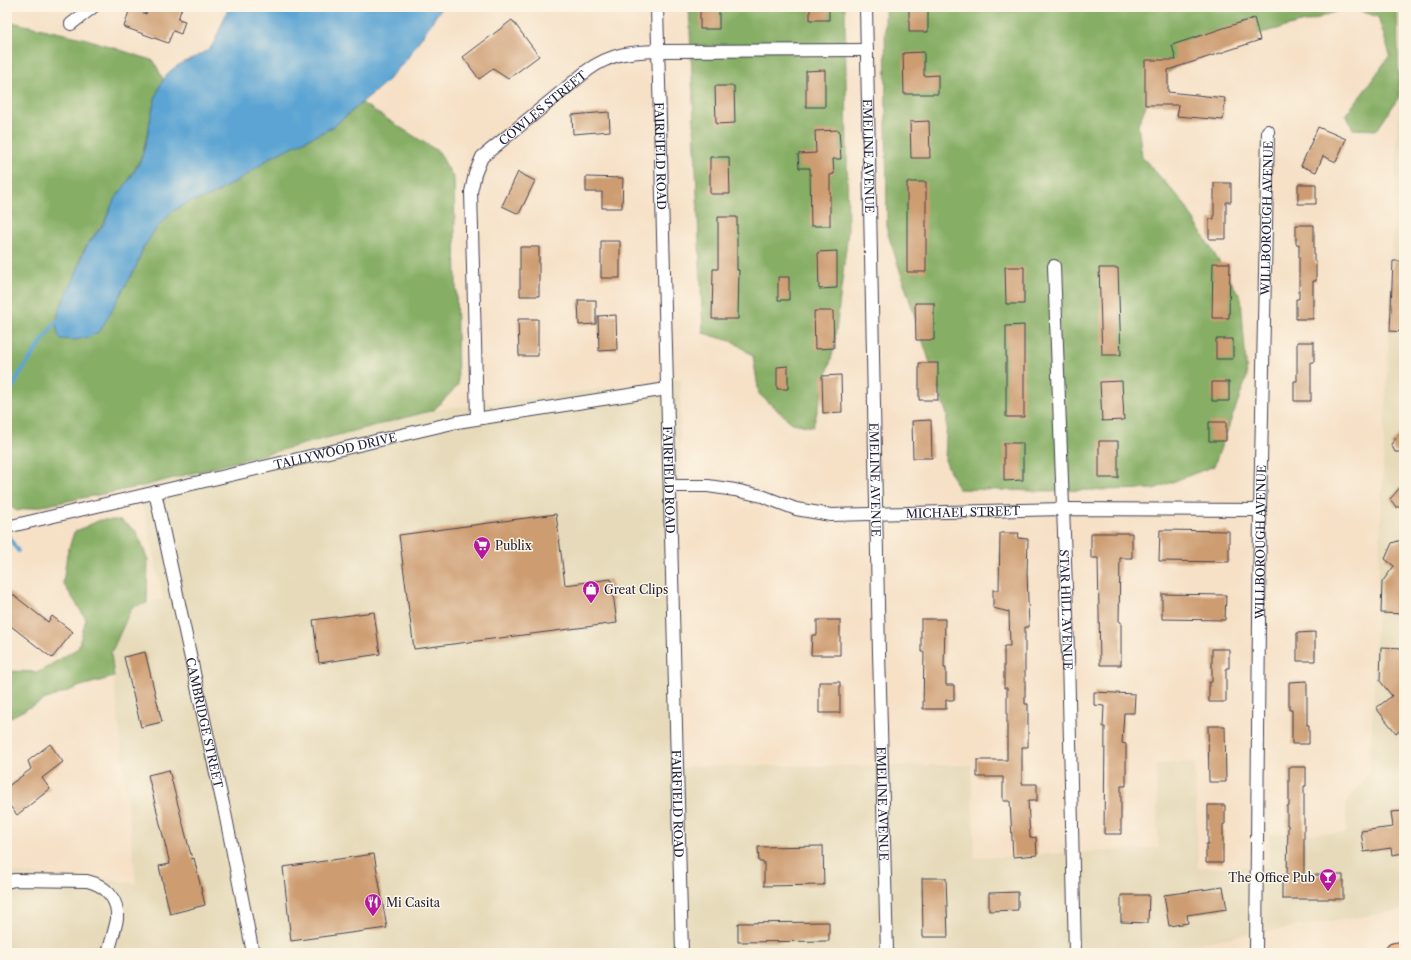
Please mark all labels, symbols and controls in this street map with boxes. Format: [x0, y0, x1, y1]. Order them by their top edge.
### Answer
street label: COWLES STREET [495, 67, 589, 148]
street label: EMELINE AVENUE [860, 99, 878, 213]
street label: FAIRFIELD ROAD [652, 102, 670, 210]
street label: WILLBOROUGH AVENUE [1257, 141, 1275, 296]
street label: EMELINE AVENUE [867, 423, 884, 537]
street label: FAIRFIELD ROAD [661, 426, 678, 534]
street label: TALLYWOOD DRIVE [272, 429, 398, 472]
street label: WILLBOROUGH AVENUE [1252, 465, 1268, 620]
street label: MICHAEL STREET [906, 503, 1021, 521]
supermarket icon: Publix [472, 535, 492, 560]
place label: Publix [495, 538, 532, 553]
street label: STAR HILL AVENUE [1057, 549, 1076, 670]
shop icon: Great Clips [581, 579, 601, 604]
place label: Great Clips [604, 582, 668, 597]
street label: CAMBRIDGE STREET [183, 656, 227, 789]
street label: EMELINE AVENUE [874, 746, 892, 861]
street label: FAIRFIELD ROAD [669, 750, 687, 858]
bar icon: The Office Pub [1318, 867, 1338, 892]
place label: The Office Pub [1228, 870, 1315, 885]
restaurant icon: Mi Casita [363, 892, 383, 917]
place label: Mi Casita [386, 895, 441, 910]

